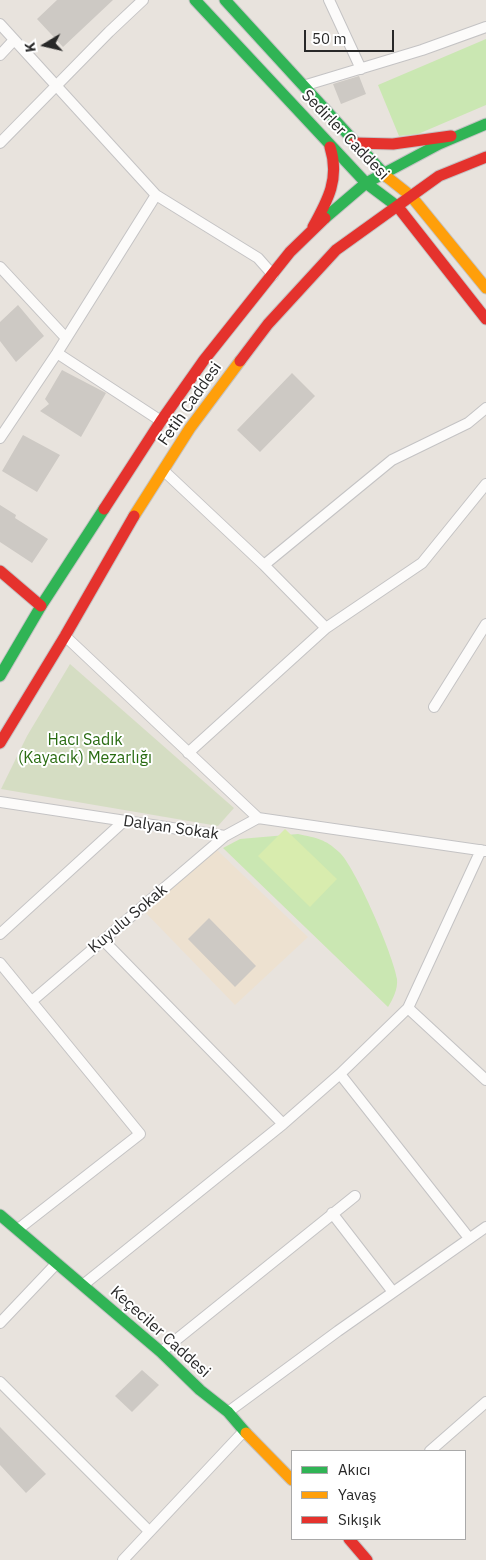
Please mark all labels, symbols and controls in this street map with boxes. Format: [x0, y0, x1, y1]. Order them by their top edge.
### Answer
north arrow [20, 20, 70, 70]
scale bar [306, 20, 396, 52]
text: 50 m [312, 29, 347, 48]
text: K [21, 41, 40, 54]
street label: Sedirler Caddesi [297, 86, 393, 184]
street label: Fetih Caddesi [154, 359, 226, 449]
park label: Hacı Sadık (Kayacık) Mezarlığı [18, 730, 152, 768]
street label: Dalyan Sokak [122, 812, 220, 844]
street label: Kuyulu Sokak [85, 880, 171, 958]
street label: Keçeciler Caddesi [106, 1282, 214, 1382]
legend [291, 1450, 466, 1540]
text: Akıcı [338, 1460, 371, 1479]
text: Yavaş [338, 1485, 377, 1504]
text: Sıkışık [338, 1510, 381, 1529]

